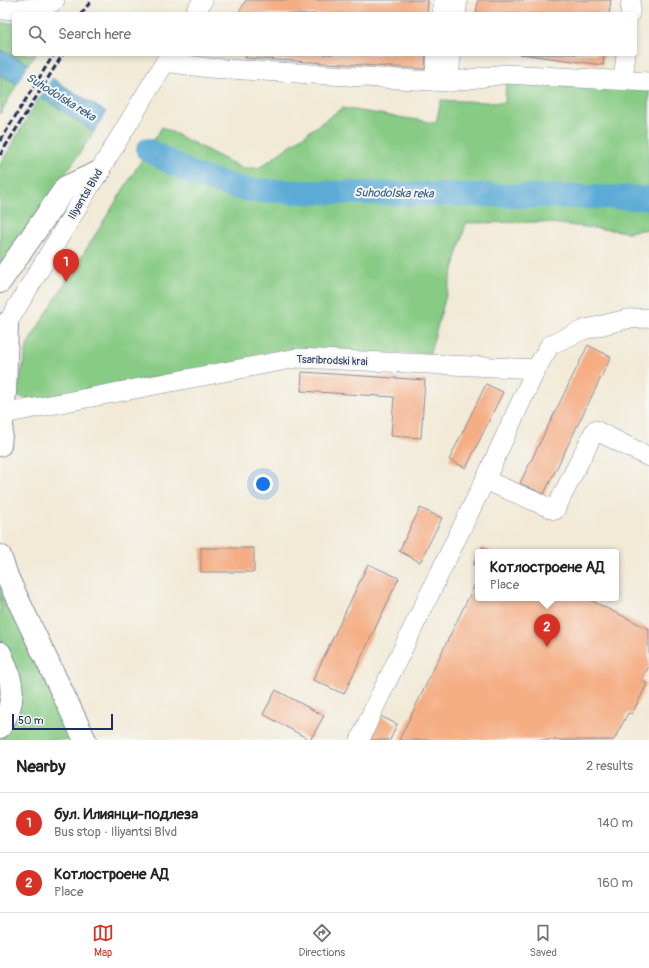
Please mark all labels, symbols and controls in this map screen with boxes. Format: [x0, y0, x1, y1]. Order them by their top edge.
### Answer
search box [12, 12, 637, 56]
icon: search [26, 23, 48, 45]
text: Search here [58, 25, 131, 44]
water label: Suhodolska reka [23, 70, 99, 126]
street label: Iliyantsi Blvd [65, 167, 105, 222]
water label: Suhodolska reka [354, 185, 435, 202]
pin: 1 [53, 249, 79, 282]
street label: Tsaribrodski krai [296, 353, 368, 368]
your location [253, 474, 273, 494]
popup [475, 549, 619, 601]
text: Котлостроене АД [490, 558, 604, 577]
text: Place [490, 577, 519, 593]
pin: 2 [534, 614, 560, 647]
scale bar [12, 712, 113, 731]
text: 50 m [18, 714, 44, 727]
text: Nearby [16, 756, 65, 777]
text: 2 results [586, 758, 633, 774]
text: бул. Илиянци-подлеза [54, 805, 198, 824]
text: 1 [26, 815, 32, 831]
text: 140 m [597, 815, 633, 831]
text: Bus stop · Iliyantsi Blvd [54, 824, 177, 840]
text: Котлостроене АД [54, 865, 168, 884]
text: 2 [25, 875, 33, 891]
text: 160 m [597, 875, 633, 891]
text: Place [54, 884, 83, 900]
tab: Map [92, 922, 114, 959]
tab: Directions [298, 922, 345, 959]
tab: Saved [530, 922, 557, 959]

